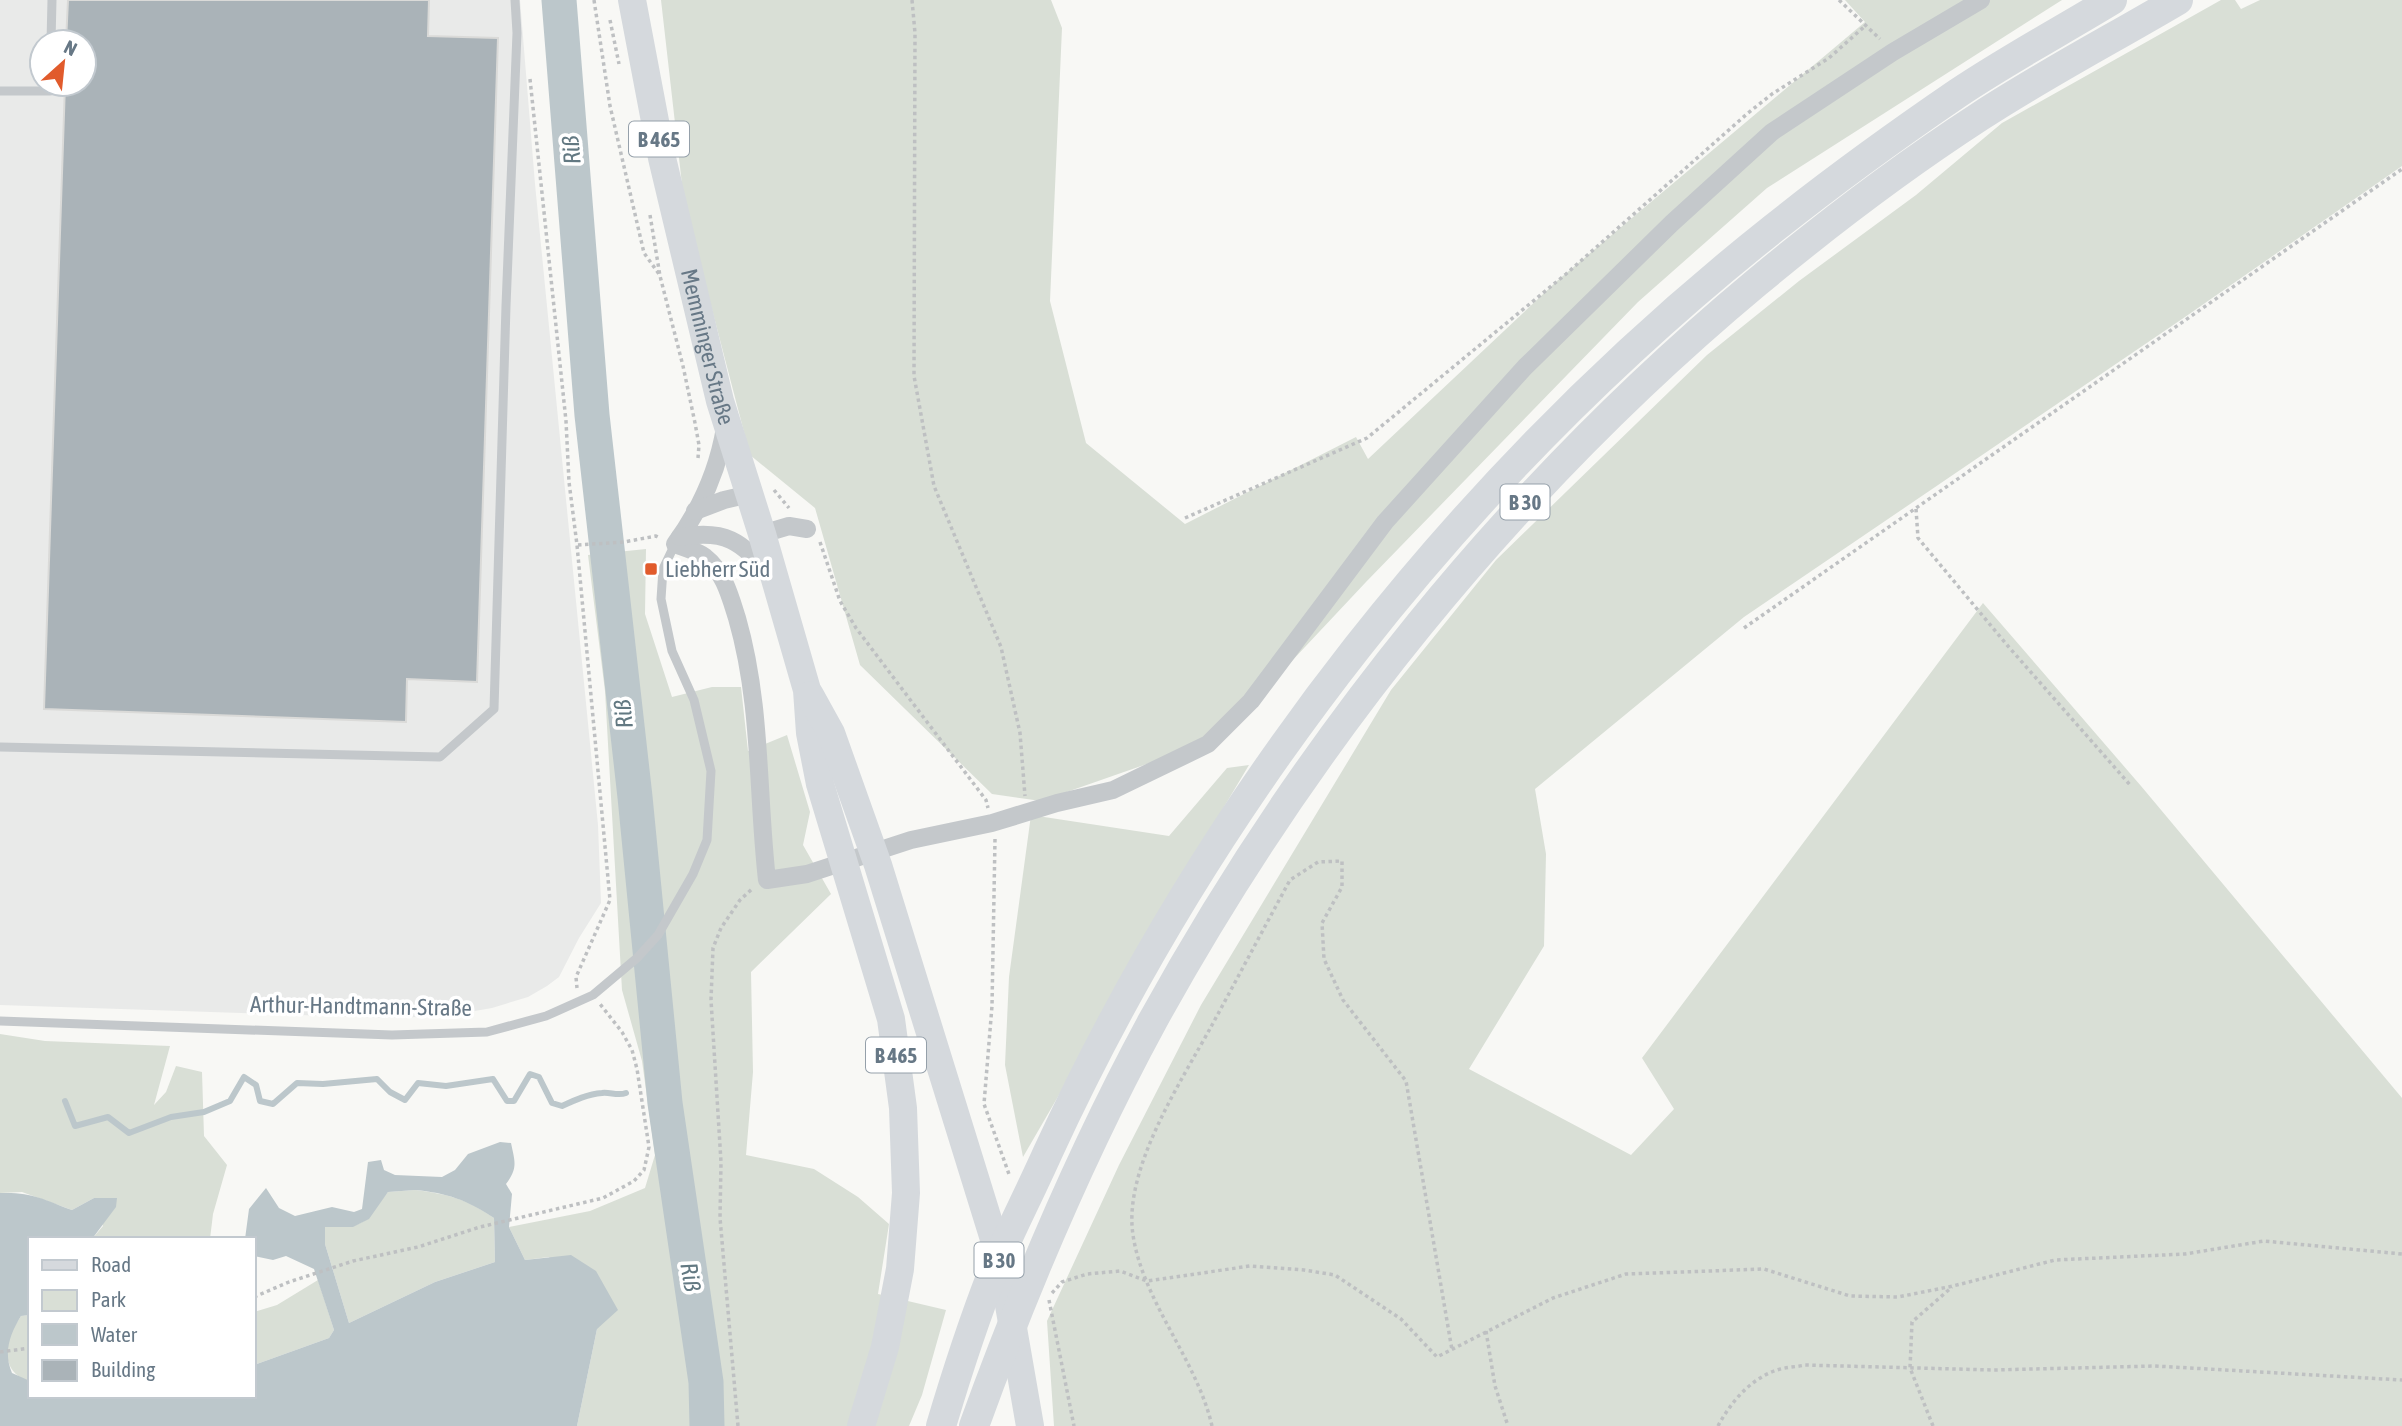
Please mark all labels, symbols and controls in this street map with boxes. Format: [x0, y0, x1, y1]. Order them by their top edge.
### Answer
north arrow [28, 28, 98, 98]
text: N [61, 36, 81, 60]
road number: B 465 [629, 122, 689, 156]
water label: Riß [556, 134, 586, 166]
street label: Memminger Straße [676, 266, 740, 428]
road number: B 30 [1500, 484, 1550, 520]
place label: Liebherr Süd [665, 556, 771, 582]
marker: Liebherr Süd [643, 561, 659, 577]
water label: Riß [608, 698, 638, 730]
street label: Arthur-Handtmann-Straße [250, 991, 472, 1021]
road number: B 465 [866, 1038, 926, 1072]
legend [28, 1237, 256, 1398]
road number: B 30 [974, 1242, 1024, 1278]
text: Road [91, 1252, 131, 1276]
water label: Riß [675, 1261, 707, 1293]
text: Park [91, 1287, 126, 1311]
text: Water [91, 1322, 138, 1346]
text: Building [91, 1357, 155, 1381]

